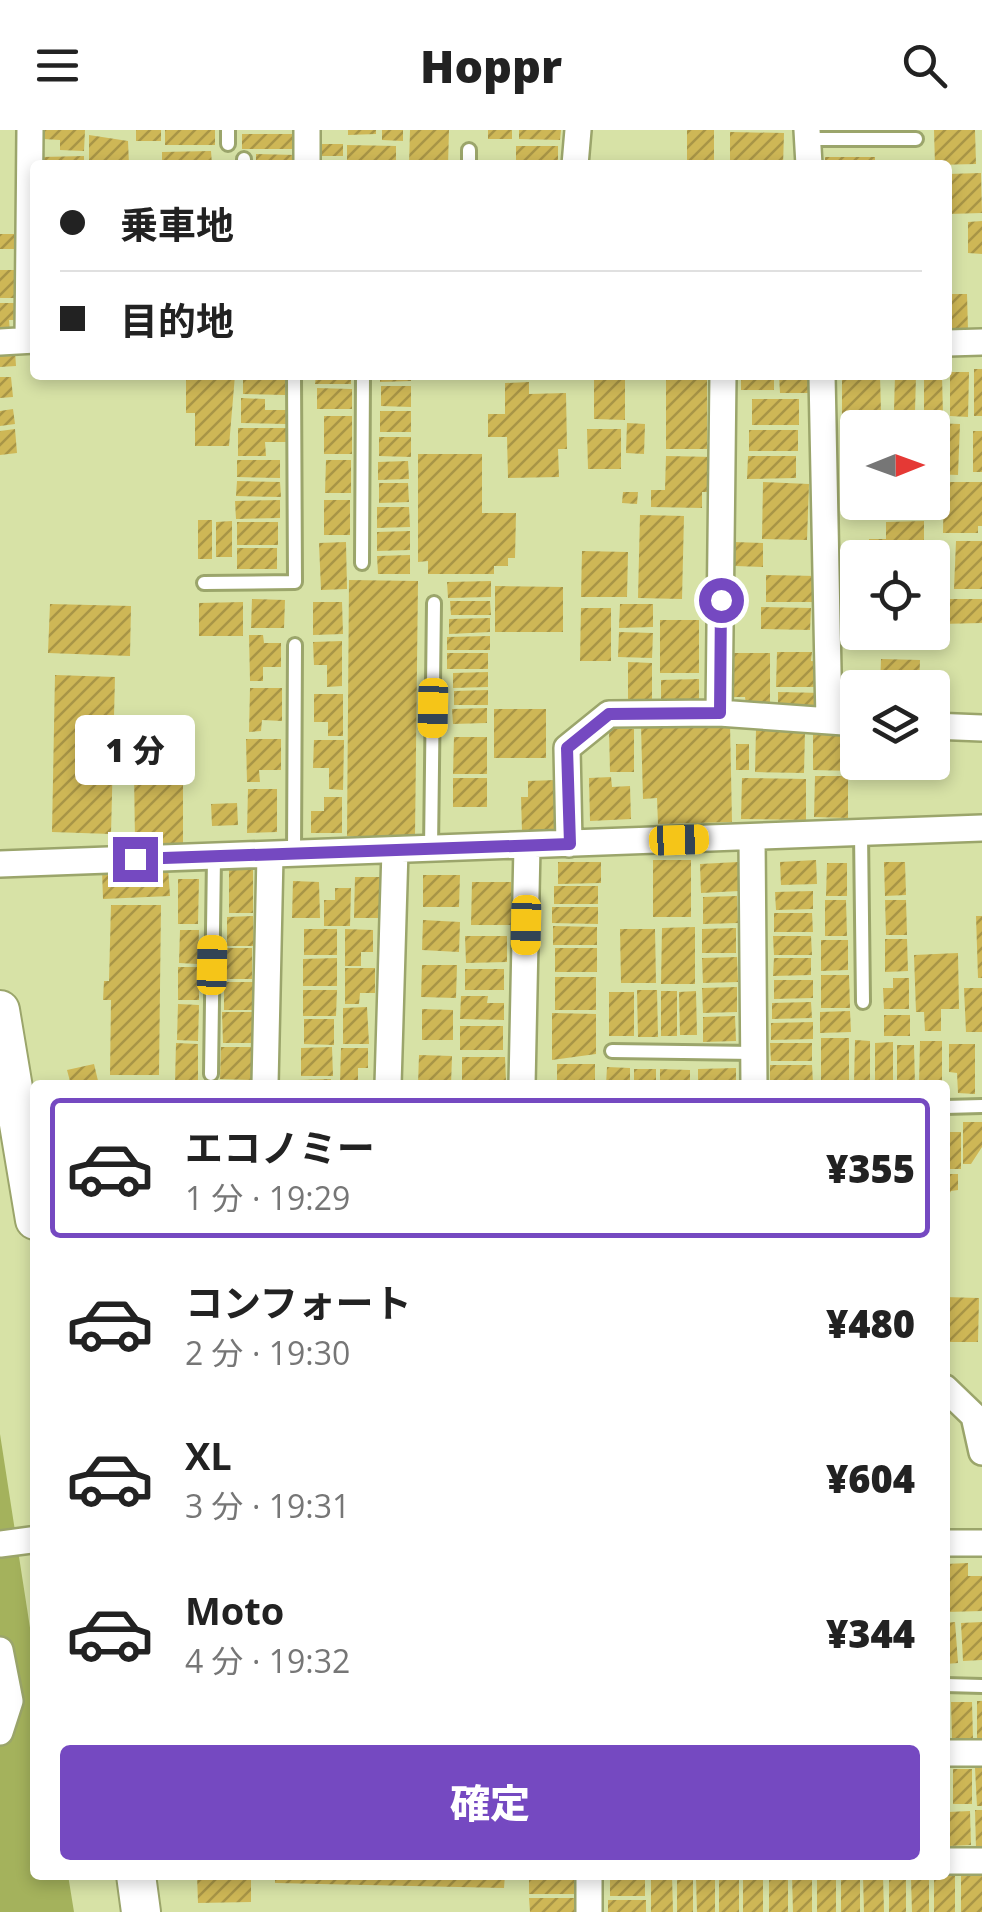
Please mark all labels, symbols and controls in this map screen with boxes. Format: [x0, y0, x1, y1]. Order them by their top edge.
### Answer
text: Hoppr [420, 35, 562, 96]
icon: menu [30, 38, 85, 93]
icon: search [897, 38, 952, 93]
text: 乗車地 [120, 198, 234, 250]
text: 目的地 [120, 294, 234, 346]
north arrow [840, 410, 950, 520]
map controls [840, 410, 950, 780]
button: locate [840, 540, 950, 650]
route start [699, 578, 744, 623]
button: layers [840, 670, 950, 780]
car [417, 678, 449, 738]
callout: 1 分 [75, 714, 195, 784]
text: 1 分 [105, 728, 165, 771]
car [648, 824, 710, 856]
route end [113, 837, 158, 882]
car [510, 895, 542, 955]
car [196, 935, 228, 995]
text: エコノミー [185, 1121, 375, 1173]
icon: car [65, 1123, 155, 1213]
text: ¥355 [826, 1142, 915, 1194]
text: 1 分 · 19:29 [185, 1176, 350, 1219]
text: コンフォート [185, 1276, 412, 1328]
icon: car [65, 1278, 155, 1368]
text: ¥480 [826, 1297, 915, 1349]
text: 2 分 · 19:30 [185, 1331, 350, 1374]
text: XL [185, 1429, 232, 1481]
icon: car [65, 1433, 155, 1523]
text: ¥604 [826, 1452, 915, 1504]
text: 3 分 · 19:31 [185, 1484, 350, 1527]
text: Moto [185, 1584, 284, 1636]
icon: car [65, 1588, 155, 1678]
text: ¥344 [826, 1607, 915, 1659]
text: 4 分 · 19:32 [185, 1639, 350, 1682]
button: 確定 [60, 1745, 920, 1860]

